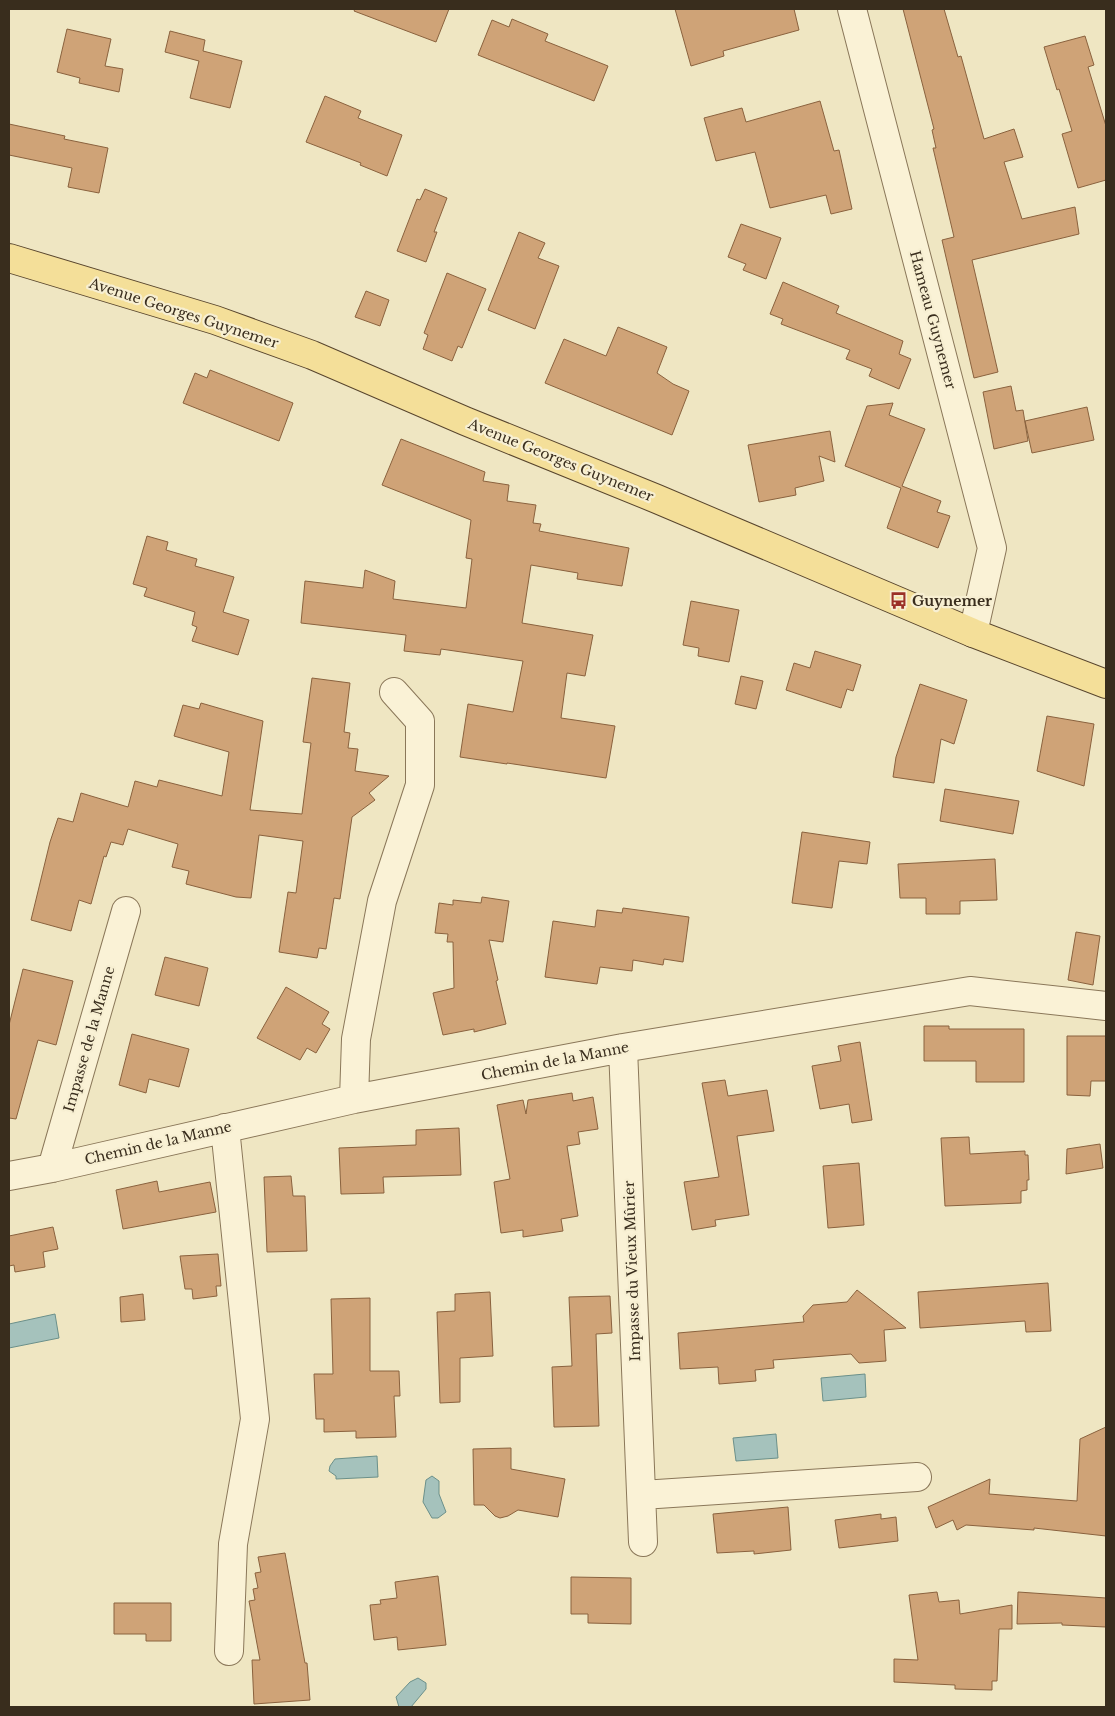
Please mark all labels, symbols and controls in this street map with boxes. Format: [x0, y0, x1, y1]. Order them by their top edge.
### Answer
street label: Hameau Guynemer [906, 249, 960, 392]
street label: Avenue Georges Guynemer [86, 274, 281, 352]
street label: Avenue Georges Guynemer [465, 414, 656, 506]
bus stop icon: Guynemer [888, 591, 908, 611]
place label: Guynemer [912, 592, 992, 610]
street label: Impasse de la Manne [60, 964, 118, 1114]
street label: Chemin de la Manne [479, 1038, 631, 1084]
street label: Chemin de la Manne [83, 1117, 233, 1169]
street label: Impasse du Vieux Mûrier [620, 1180, 644, 1362]

